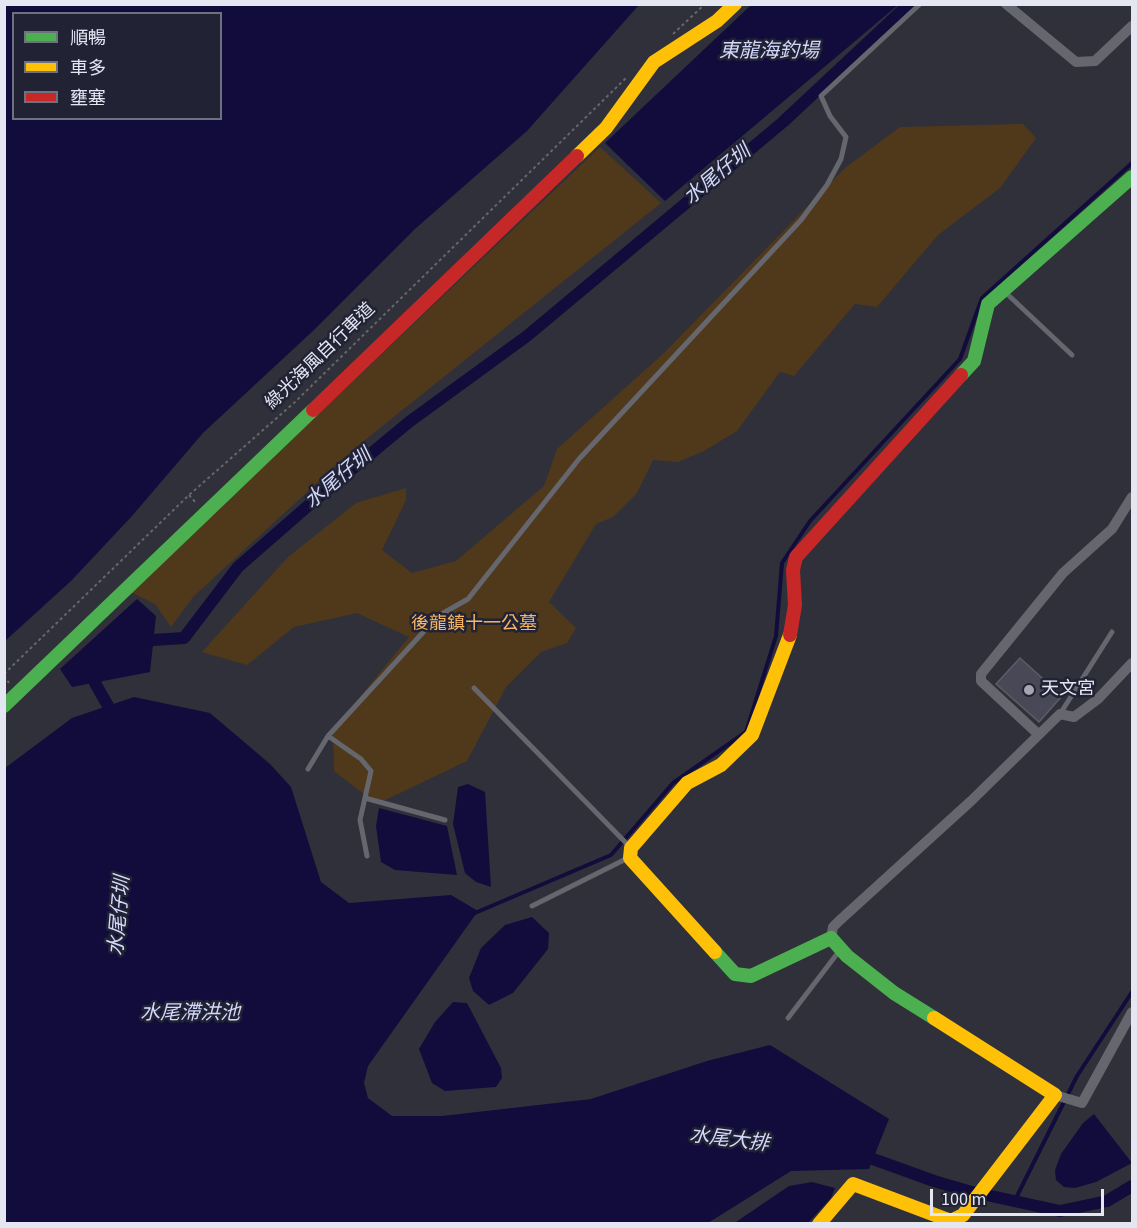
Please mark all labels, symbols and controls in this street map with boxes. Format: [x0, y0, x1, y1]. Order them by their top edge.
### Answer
legend [12, 12, 222, 120]
text: 順暢 [70, 26, 106, 51]
water label: 東龍海釣場 [719, 41, 819, 65]
text: 車多 [70, 56, 106, 81]
text: 壅塞 [70, 86, 106, 111]
water label: 水尾仔圳 [680, 141, 756, 211]
street label: 綠光海風自行車道 [262, 299, 380, 415]
water label: 水尾仔圳 [301, 445, 377, 515]
park label: 後龍鎮十一公墓 [411, 614, 537, 636]
place label: 天文宮 [1041, 679, 1095, 701]
marker: 天文宮 [1022, 683, 1036, 697]
water label: 水尾仔圳 [106, 875, 136, 957]
water label: 水尾滯洪池 [140, 1003, 240, 1027]
water label: 水尾大排 [688, 1124, 770, 1158]
scale bar [933, 1177, 1107, 1215]
text: 100 m [941, 1187, 986, 1212]

